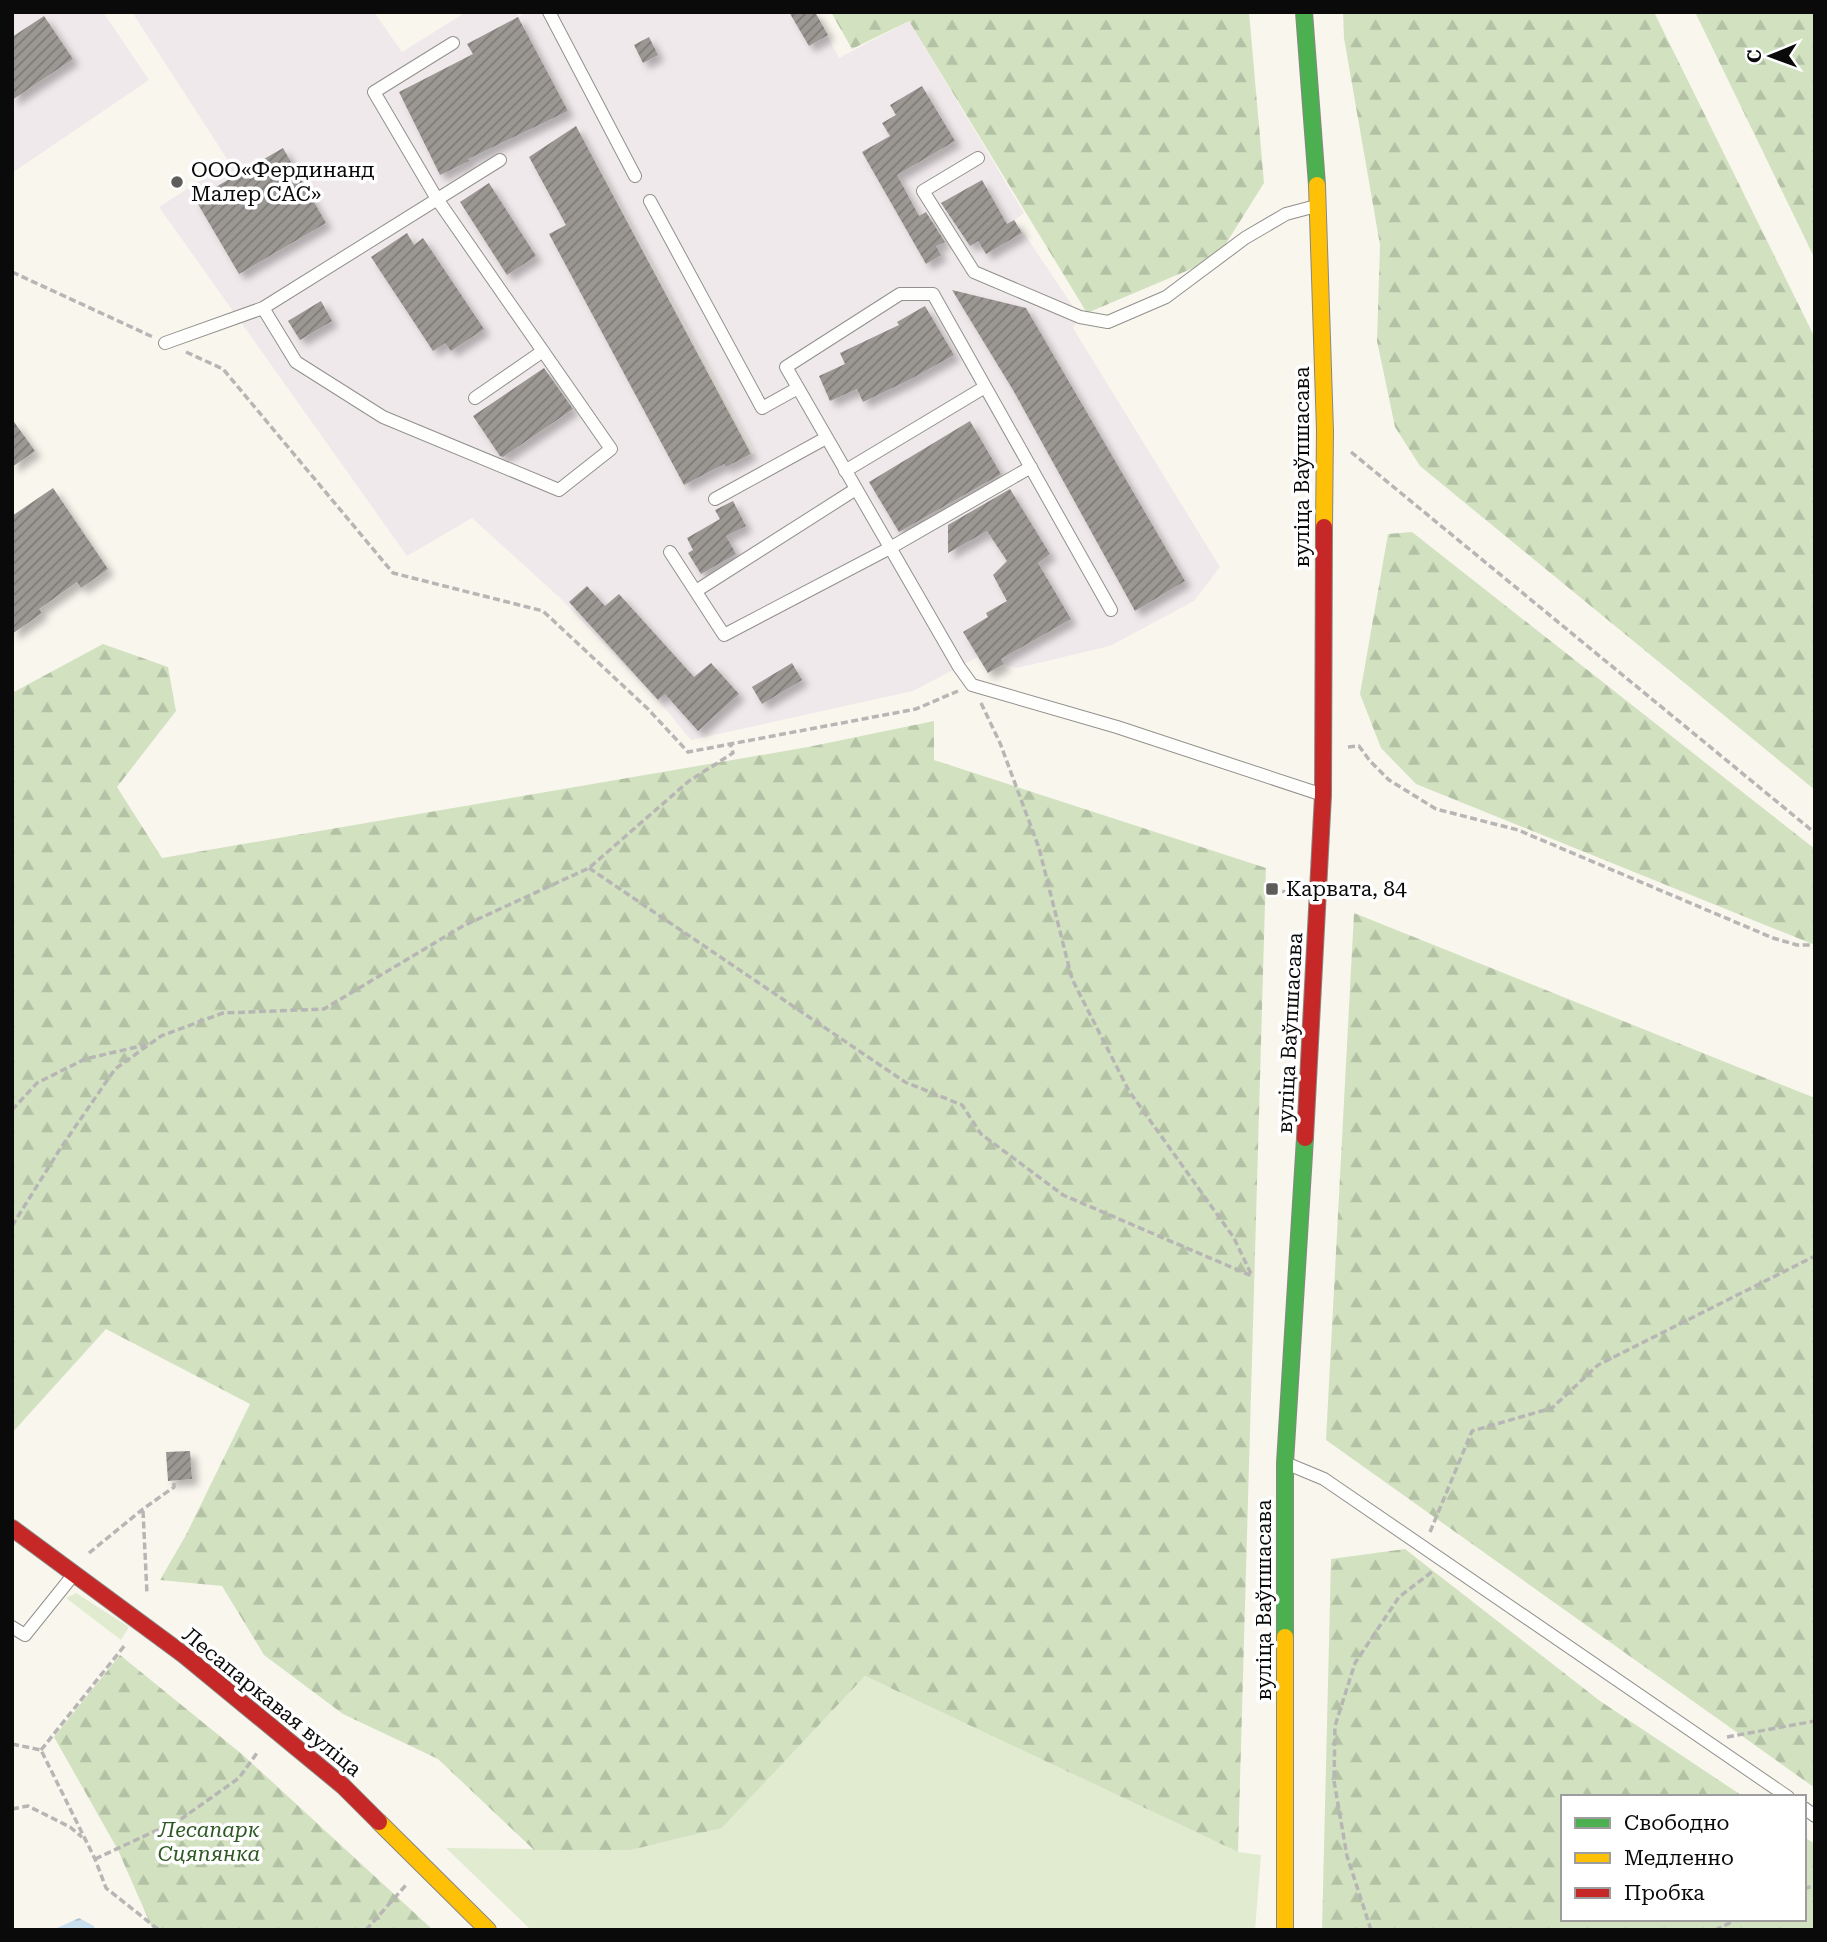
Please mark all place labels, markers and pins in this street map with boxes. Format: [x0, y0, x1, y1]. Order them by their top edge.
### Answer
place label: ООО«Фердинанд Малер САС» [191, 158, 375, 206]
marker: ООО«Фердинанд Малер САС» [169, 174, 185, 190]
place label: Карвата, 84 [1286, 877, 1407, 901]
marker: Карвата, 84 [1264, 881, 1280, 897]

